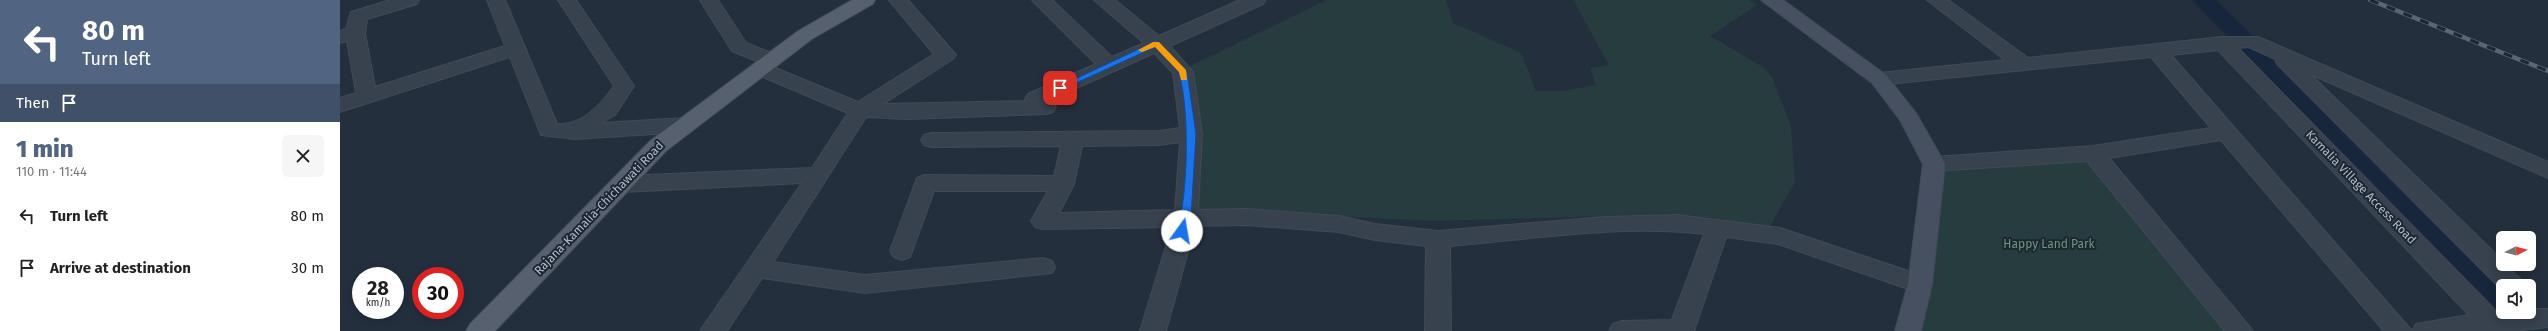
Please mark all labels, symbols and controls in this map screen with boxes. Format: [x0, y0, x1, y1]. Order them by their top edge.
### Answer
text: 80 m [82, 14, 145, 47]
icon: left [16, 16, 68, 68]
text: Turn left [82, 48, 151, 70]
pin [1043, 71, 1077, 105]
icon: arrive [1049, 77, 1071, 99]
icon: arrive [58, 92, 80, 114]
text: Then [16, 94, 50, 112]
street label: Kamalia Village Access Road [2303, 127, 2419, 247]
text: 1 min [16, 135, 74, 163]
button: close [282, 135, 324, 177]
street label: Rajana-Kamalia-Chichawati Road [531, 138, 667, 278]
text: 110 m · 11:44 [16, 164, 87, 179]
icon: left [16, 205, 38, 227]
text: Turn left [50, 207, 108, 225]
text: 80 m [291, 207, 324, 225]
position arrow [1161, 210, 1203, 252]
north arrow [2496, 231, 2536, 271]
map controls [2496, 231, 2536, 319]
park label: Happy Land Park [2003, 237, 2096, 251]
icon: arrive [16, 257, 38, 279]
text: Arrive at destination [50, 259, 191, 277]
text: 30 m [291, 259, 324, 277]
speed limit sign: 30 [412, 267, 464, 319]
text: 28 [367, 276, 389, 300]
button: sound [2496, 279, 2536, 319]
text: km/h [366, 297, 390, 309]

